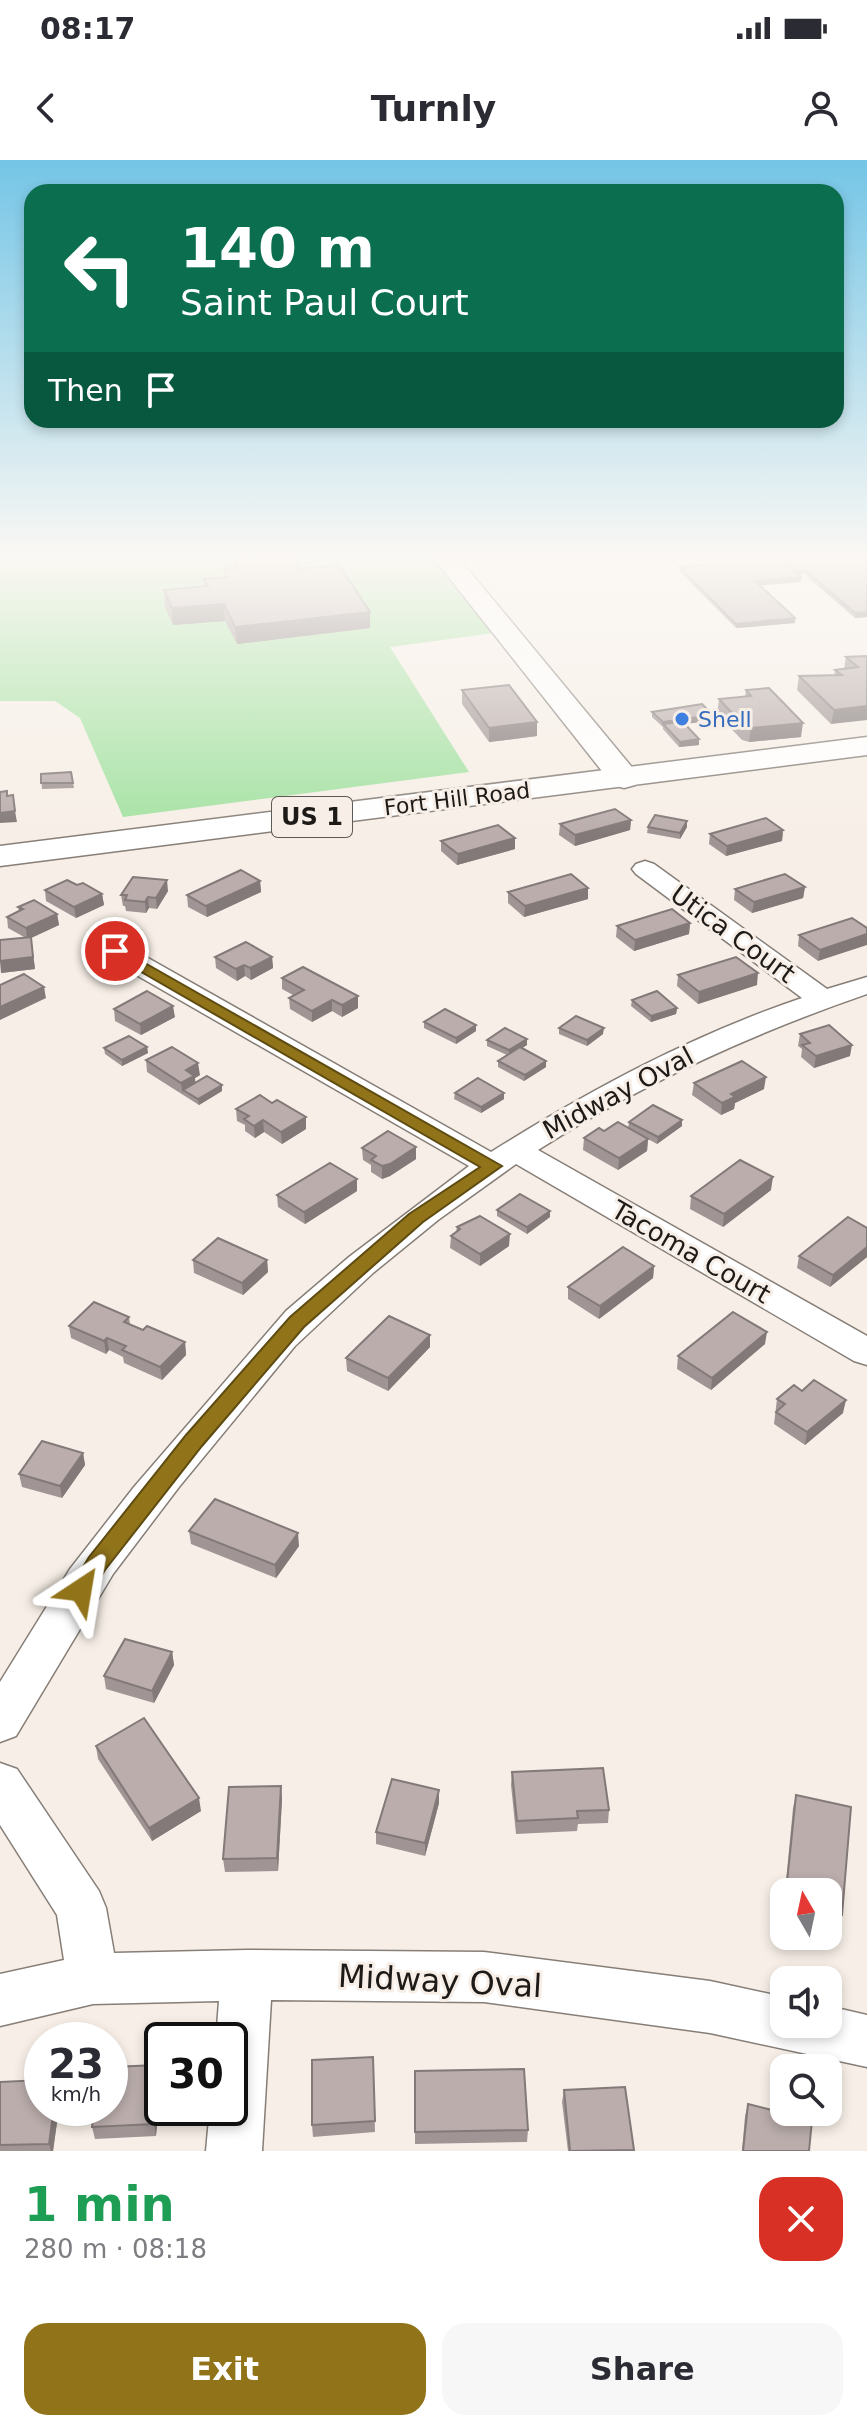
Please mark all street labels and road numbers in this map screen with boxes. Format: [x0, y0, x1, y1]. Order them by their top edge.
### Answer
street label: Fort Hill Road [382, 778, 532, 820]
road number: US 1 [272, 797, 352, 837]
street label: Utica Court [665, 879, 801, 989]
street label: Midway Oval [538, 1041, 698, 1145]
street label: Tacoma Court [605, 1194, 776, 1310]
street label: Midway Oval [337, 1957, 543, 2005]

